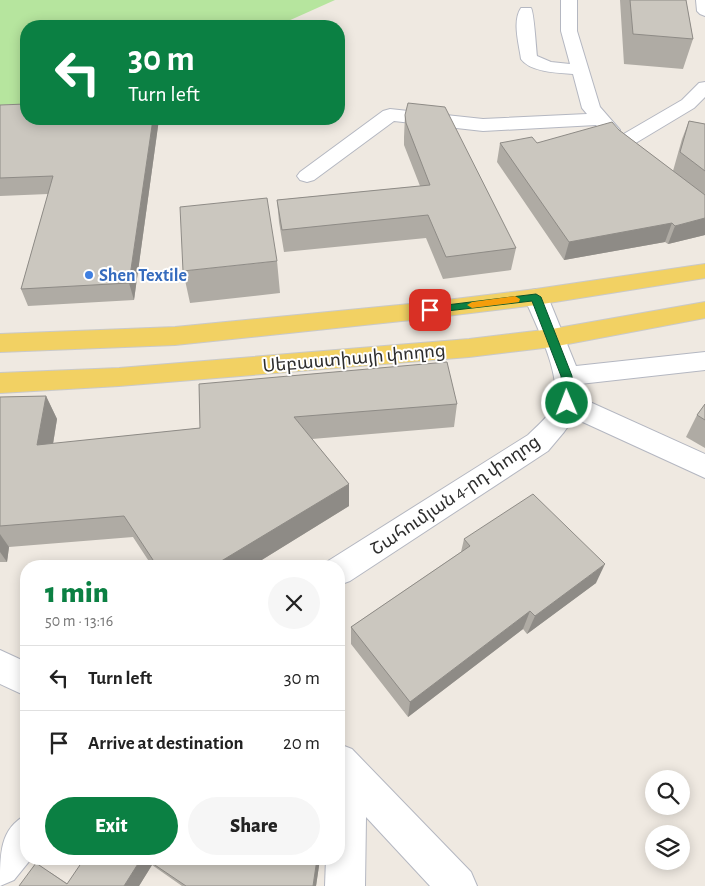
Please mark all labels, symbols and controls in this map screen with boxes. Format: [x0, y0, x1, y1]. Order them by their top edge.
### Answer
icon: left [45, 40, 110, 105]
text: 30 m [128, 42, 195, 77]
text: Turn left [128, 83, 200, 105]
place label: Shen Textile [99, 267, 187, 285]
marker: Shen Textile [83, 269, 95, 281]
pin [409, 289, 451, 331]
icon: arrive [416, 296, 444, 324]
street label: Սեբաստիայի փողոց [262, 342, 446, 376]
position arrow [540, 376, 592, 428]
street label: Շահումյան 4-րդ փողոց [368, 433, 543, 559]
button: close [268, 577, 320, 629]
text: 1 min [45, 578, 109, 608]
text: 50 m · 13:16 [45, 613, 113, 629]
icon: left [45, 664, 73, 692]
text: Turn left [88, 669, 152, 688]
text: 30 m [284, 669, 320, 688]
icon: arrive [45, 729, 73, 757]
text: Arrive at destination [88, 734, 244, 753]
text: 20 m [283, 734, 320, 753]
map controls [645, 770, 690, 870]
button: search [645, 770, 690, 815]
button: Exit [45, 797, 178, 855]
button: Share [188, 797, 320, 855]
button: layers [645, 825, 690, 870]

